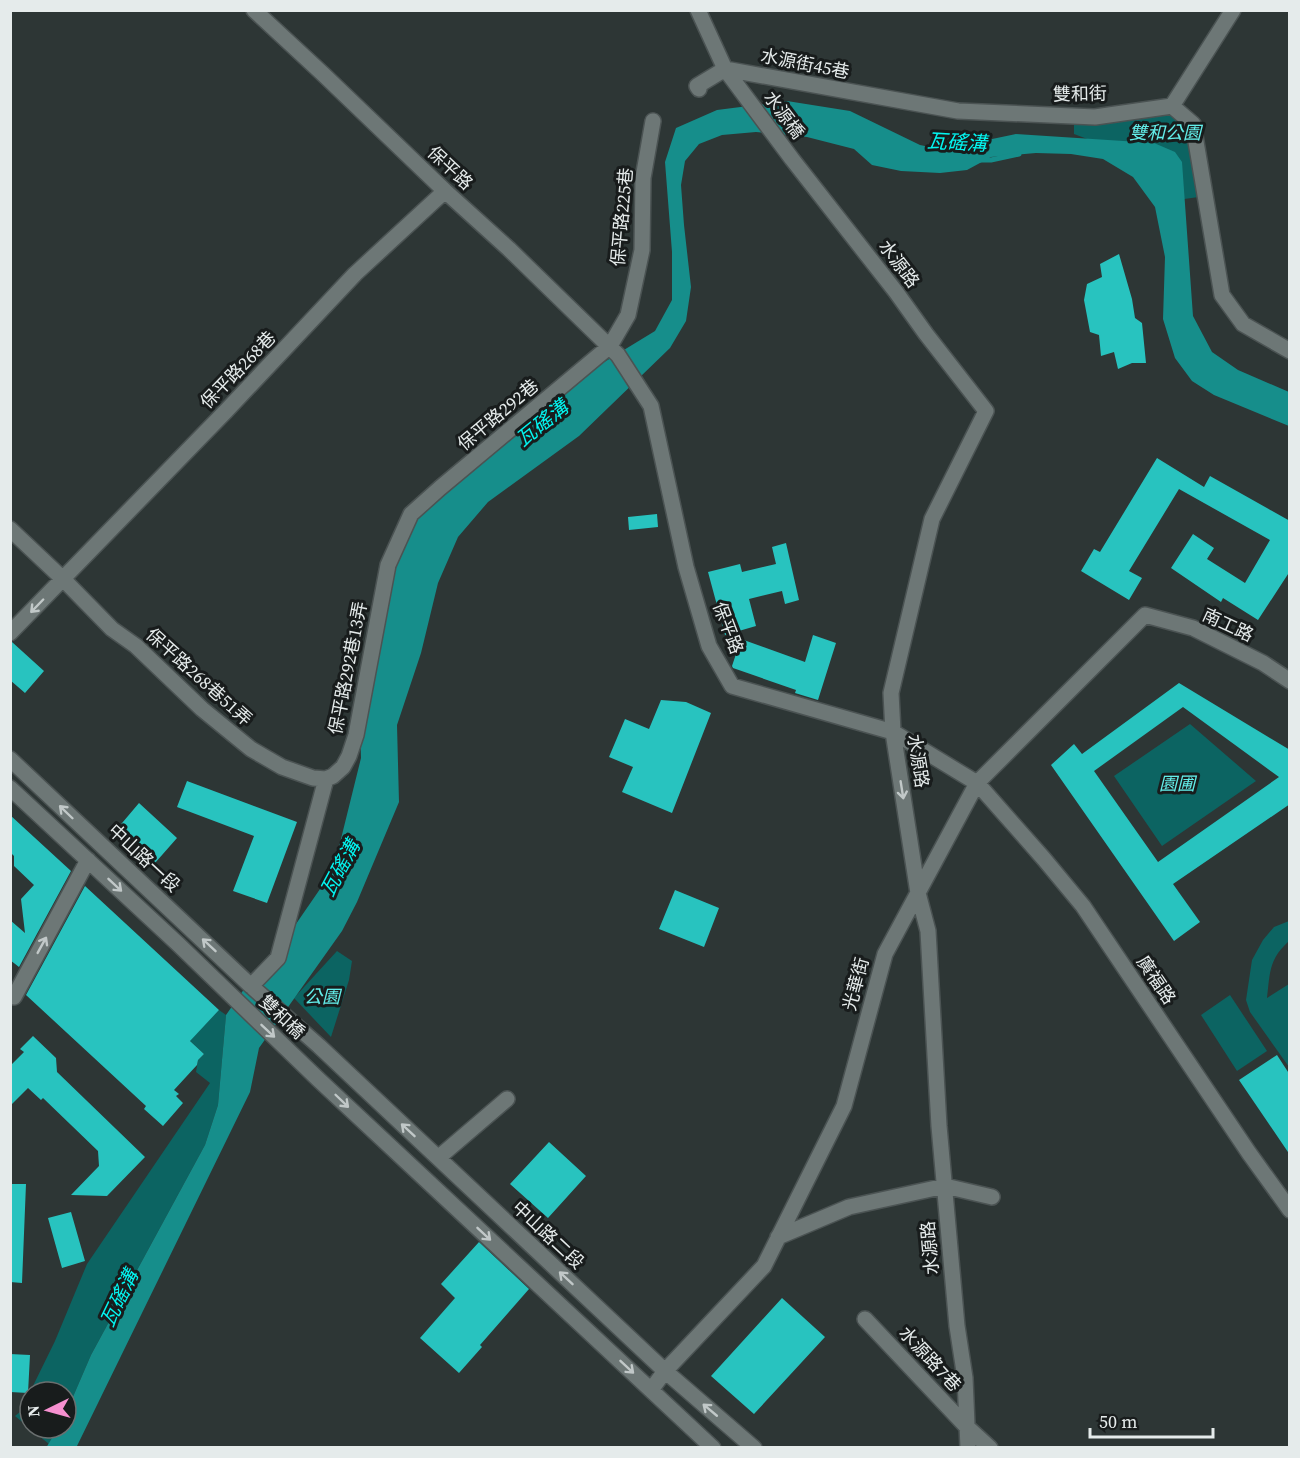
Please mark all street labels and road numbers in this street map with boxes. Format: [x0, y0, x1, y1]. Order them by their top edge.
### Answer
street label: 水源街45巷 [759, 43, 852, 84]
street label: 雙和街 [1053, 81, 1107, 106]
street label: 水源橋 [758, 86, 811, 144]
street label: 保平路 [422, 140, 479, 195]
street label: 保平路225巷 [605, 167, 638, 267]
street label: 水源路 [873, 235, 926, 293]
street label: 保平路268巷 [194, 325, 281, 414]
street label: 保平路292巷 [452, 373, 544, 456]
street label: 保平路 [707, 598, 750, 658]
street label: 保平路292巷13弄 [322, 599, 373, 737]
street label: 南工路 [1198, 602, 1258, 647]
street label: 保平路268巷51弄 [141, 622, 258, 731]
street label: 水源路 [902, 732, 935, 790]
street label: 中山路一段 [103, 818, 186, 897]
street label: 廣福路 [1131, 950, 1182, 1009]
street label: 光華街 [836, 955, 875, 1013]
street label: 雙和橋 [254, 989, 311, 1044]
street label: 中山路二段 [507, 1195, 590, 1274]
street label: 水源路 [915, 1220, 944, 1276]
street label: 水源路7巷 [894, 1321, 967, 1397]

